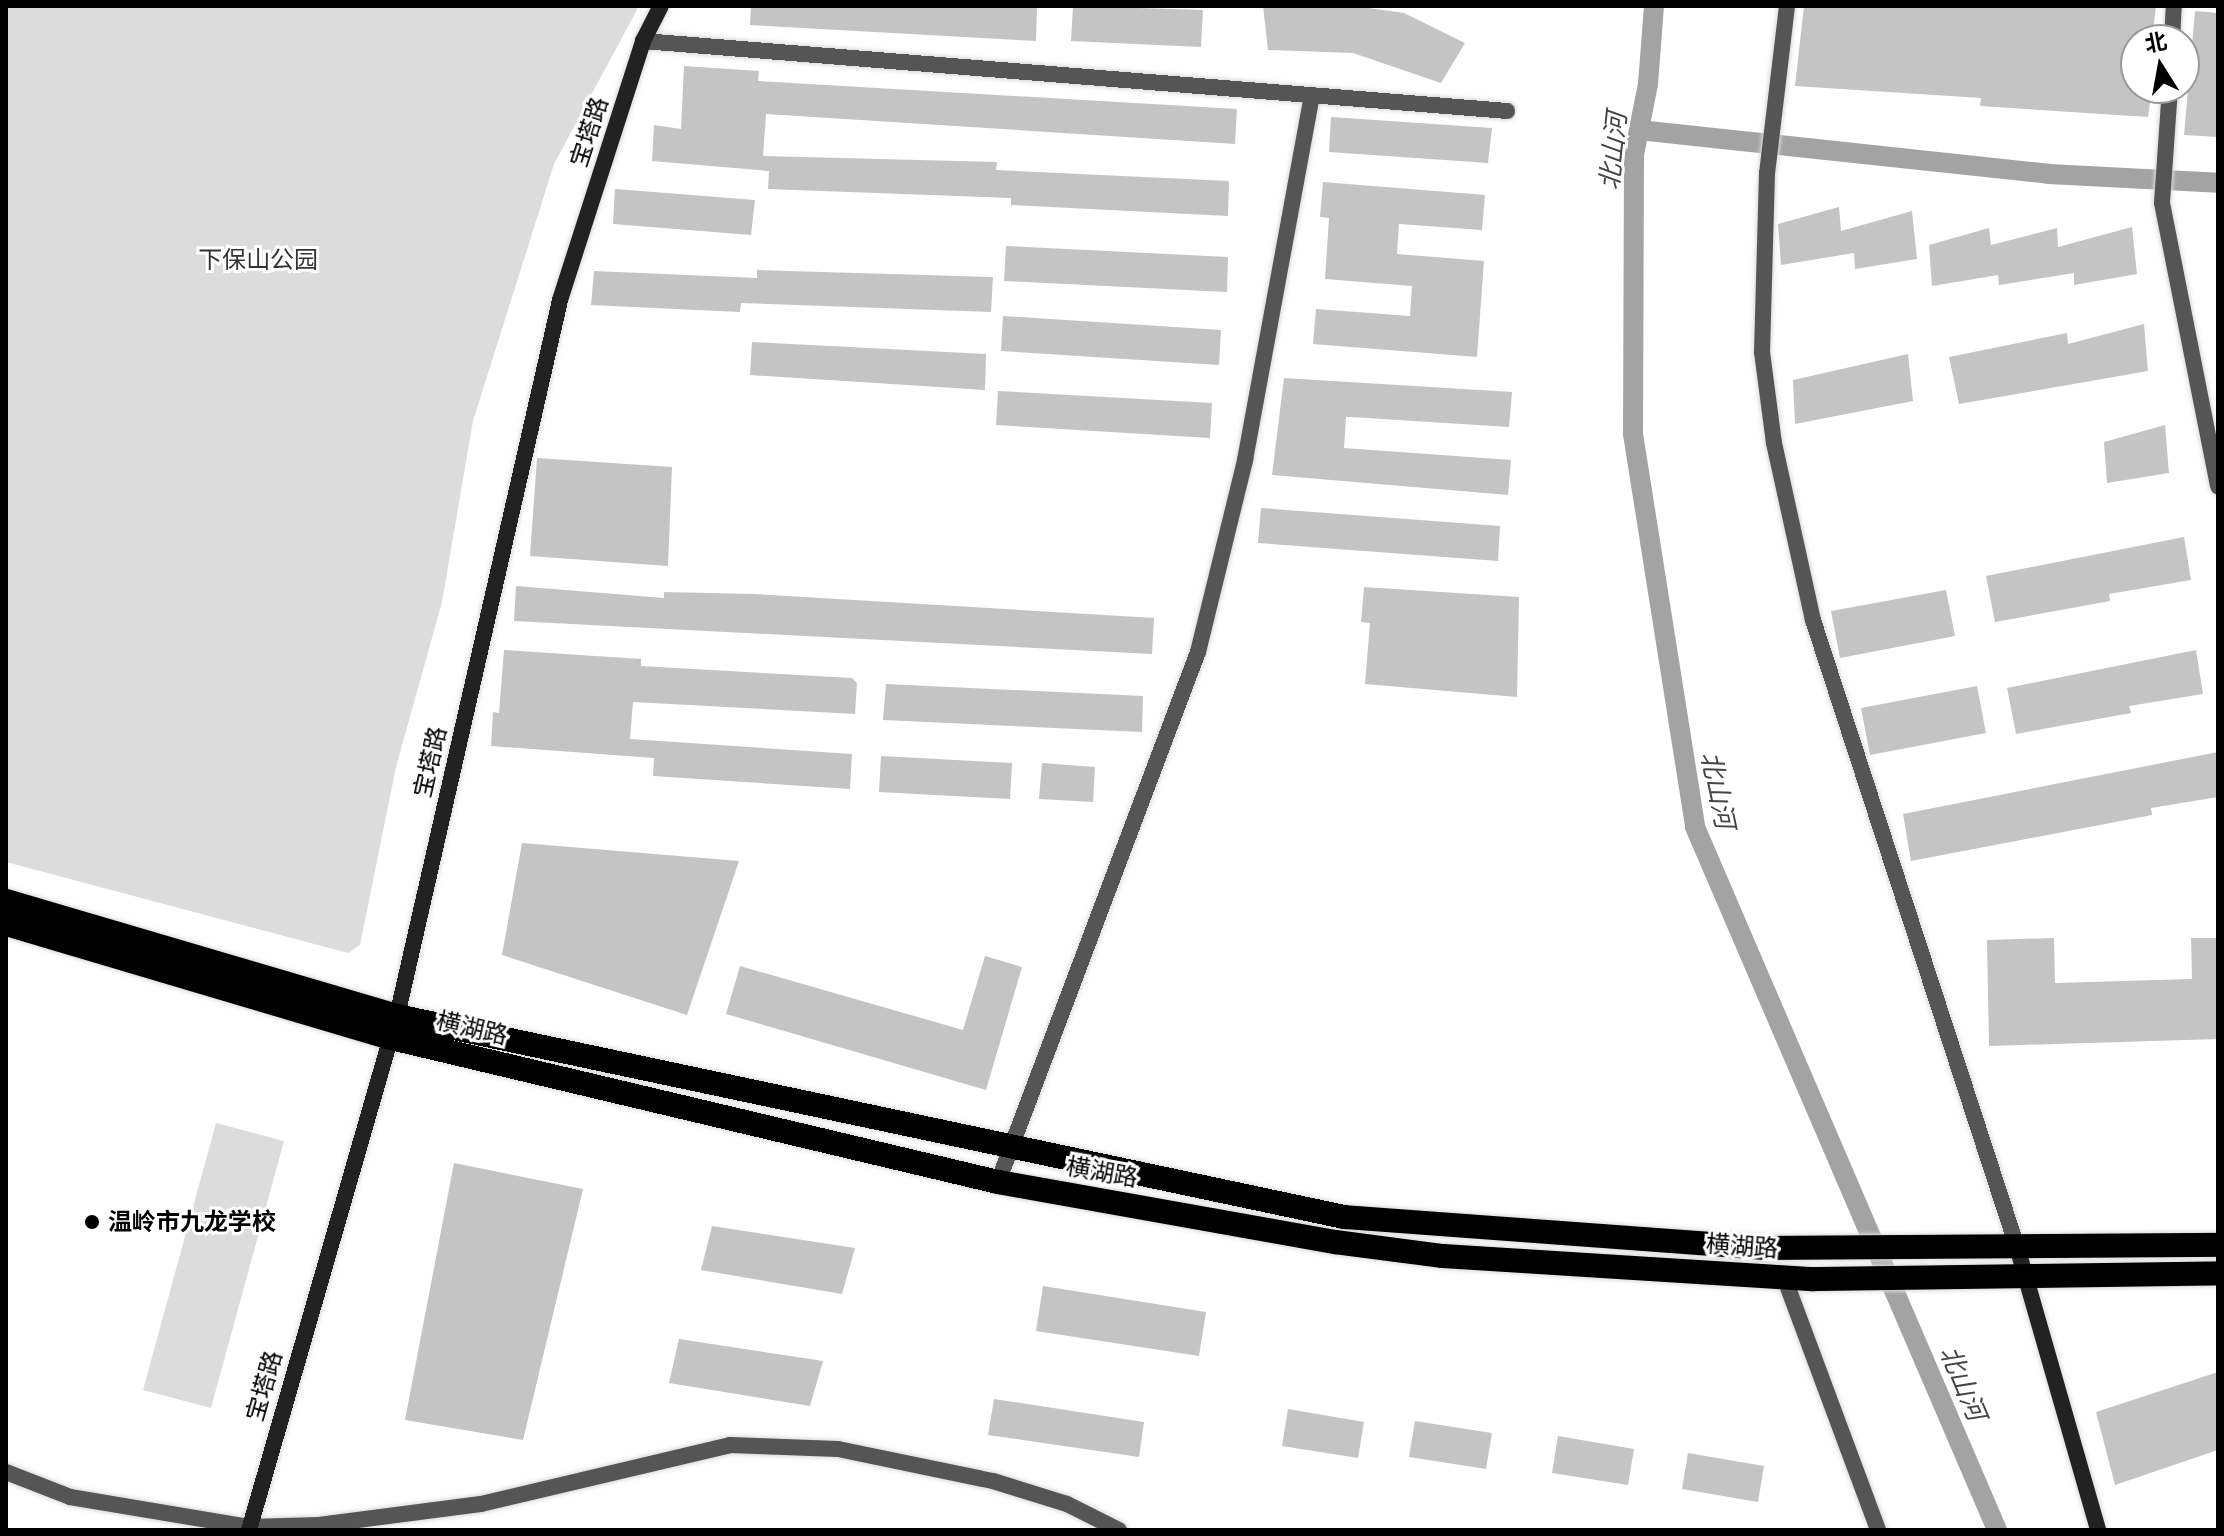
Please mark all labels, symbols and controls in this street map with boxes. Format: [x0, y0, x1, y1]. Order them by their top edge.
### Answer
north arrow [2120, 24, 2200, 104]
text: 北 [2143, 28, 2169, 56]
street label: 宝塔路 [564, 93, 614, 171]
water label: 北山河 [1593, 111, 1633, 191]
park label: 下保山公园 [198, 246, 318, 274]
street label: 宝塔路 [408, 724, 452, 800]
water label: 北山河 [1695, 749, 1741, 831]
street label: 横湖路 [434, 1006, 510, 1050]
street label: 横湖路 [1064, 1152, 1140, 1192]
place label: 温岭市九龙学校 [108, 1208, 276, 1236]
marker: 温岭市九龙学校 [83, 1213, 101, 1231]
street label: 横湖路 [1705, 1229, 1779, 1263]
water label: 北山河 [1933, 1341, 1993, 1425]
street label: 宝塔路 [240, 1347, 288, 1425]

